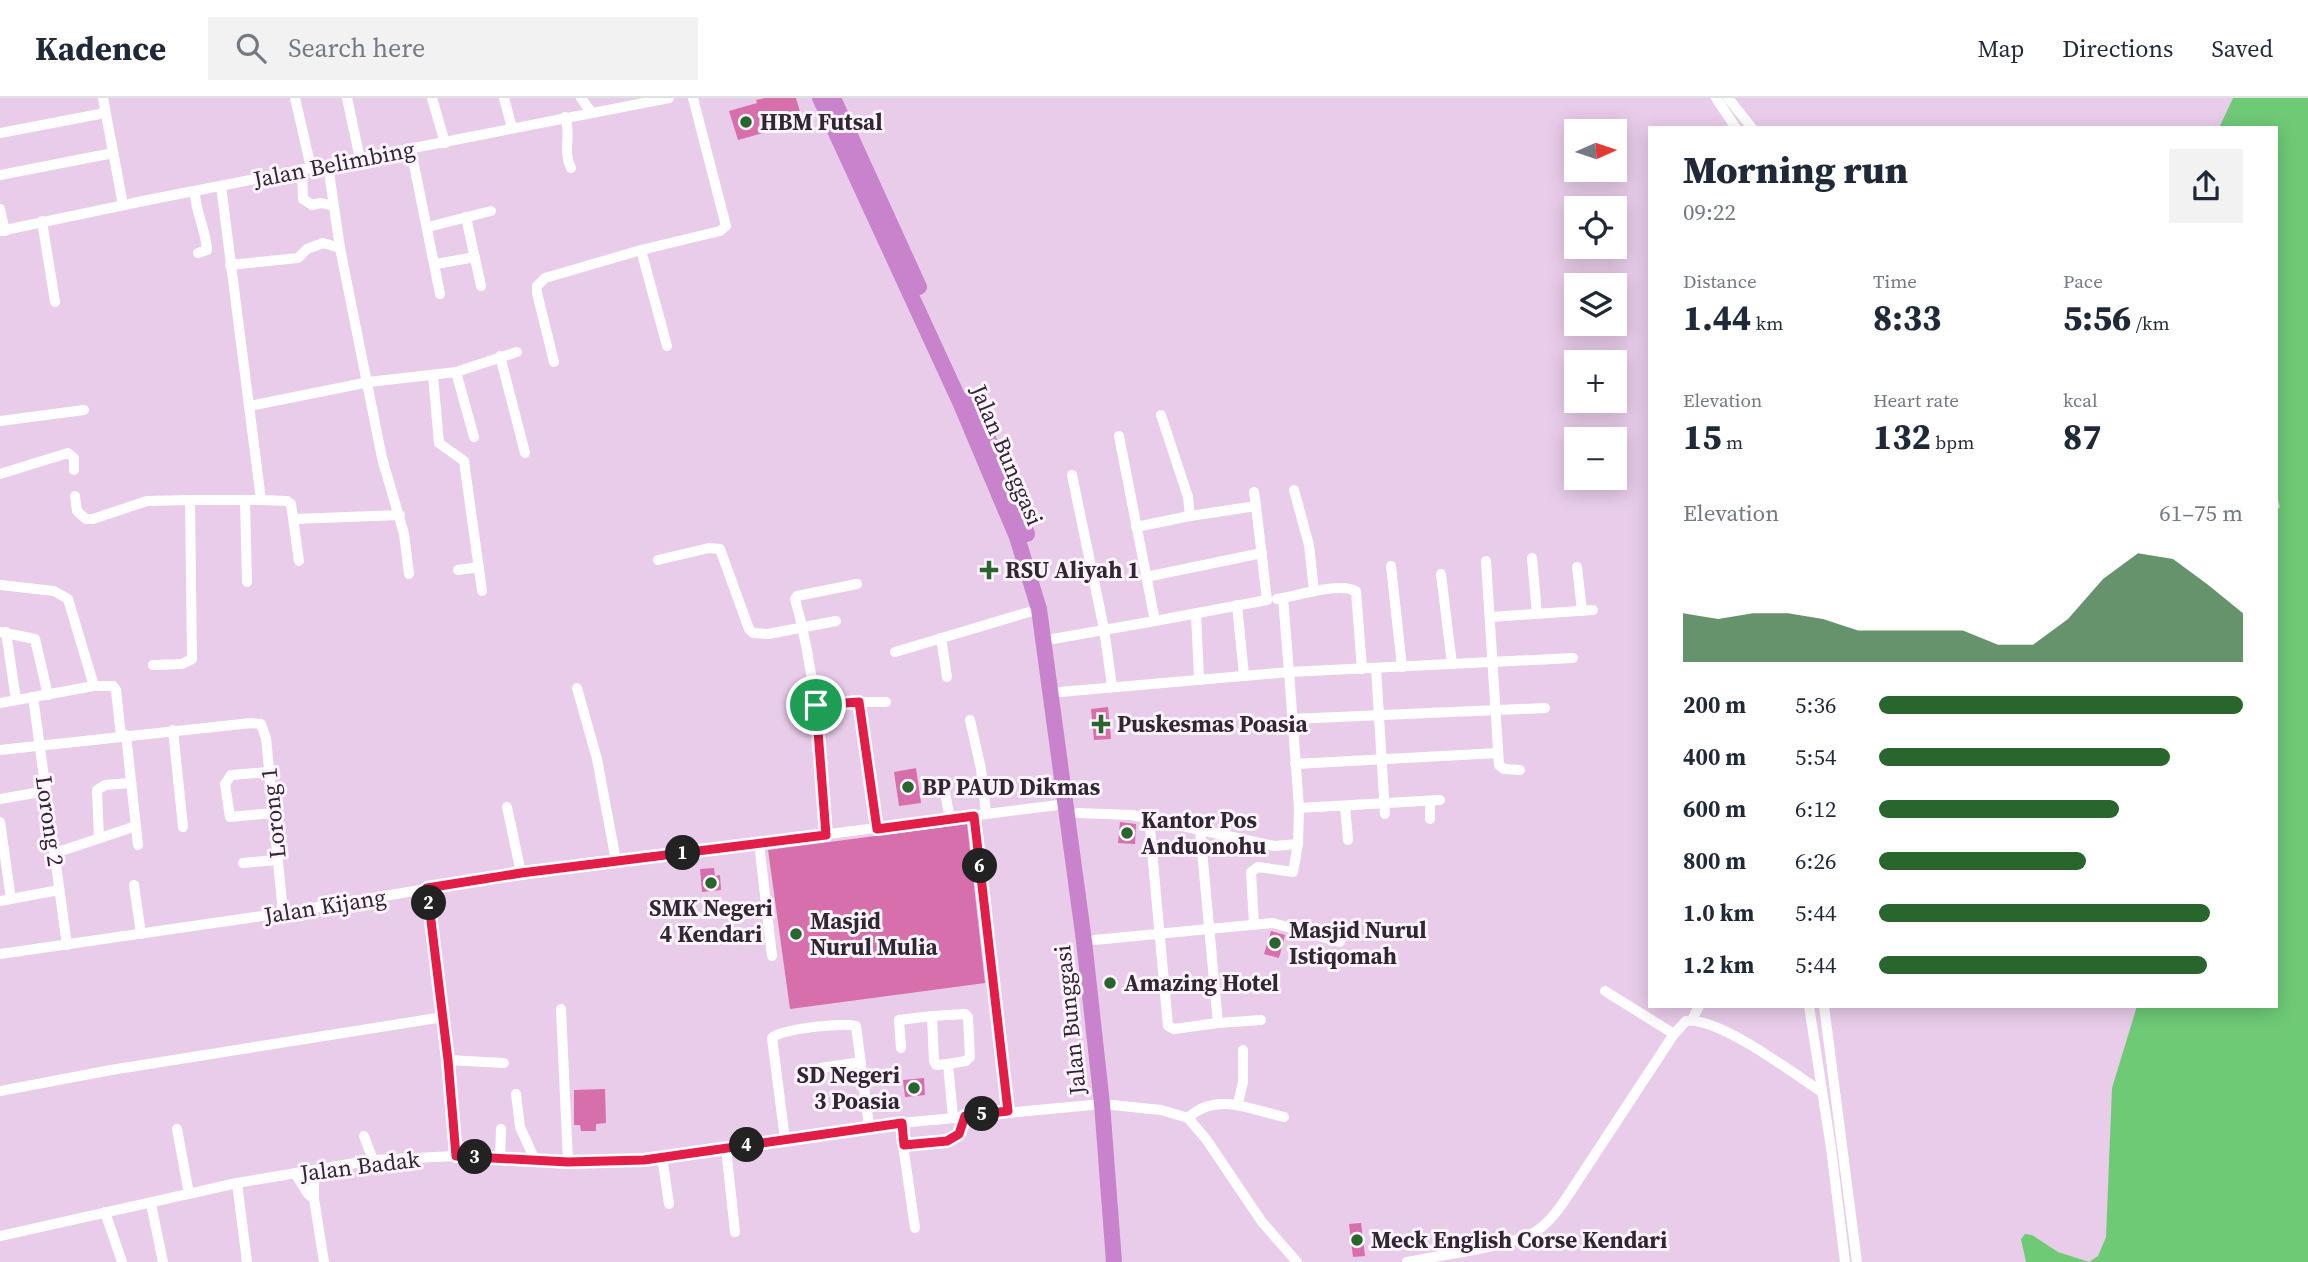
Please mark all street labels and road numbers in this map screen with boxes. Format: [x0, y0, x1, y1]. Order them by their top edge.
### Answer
street label: Jalan Belimbing [250, 133, 417, 196]
street label: Jalan Bunggasi [963, 379, 1051, 531]
street label: Lorong 1 [252, 766, 294, 860]
street label: Lorong 2 [28, 774, 72, 868]
street label: Jalan Kijang [261, 881, 388, 932]
street label: Jalan Bunggasi [1046, 943, 1094, 1097]
street label: Jalan Badak [297, 1143, 422, 1189]

